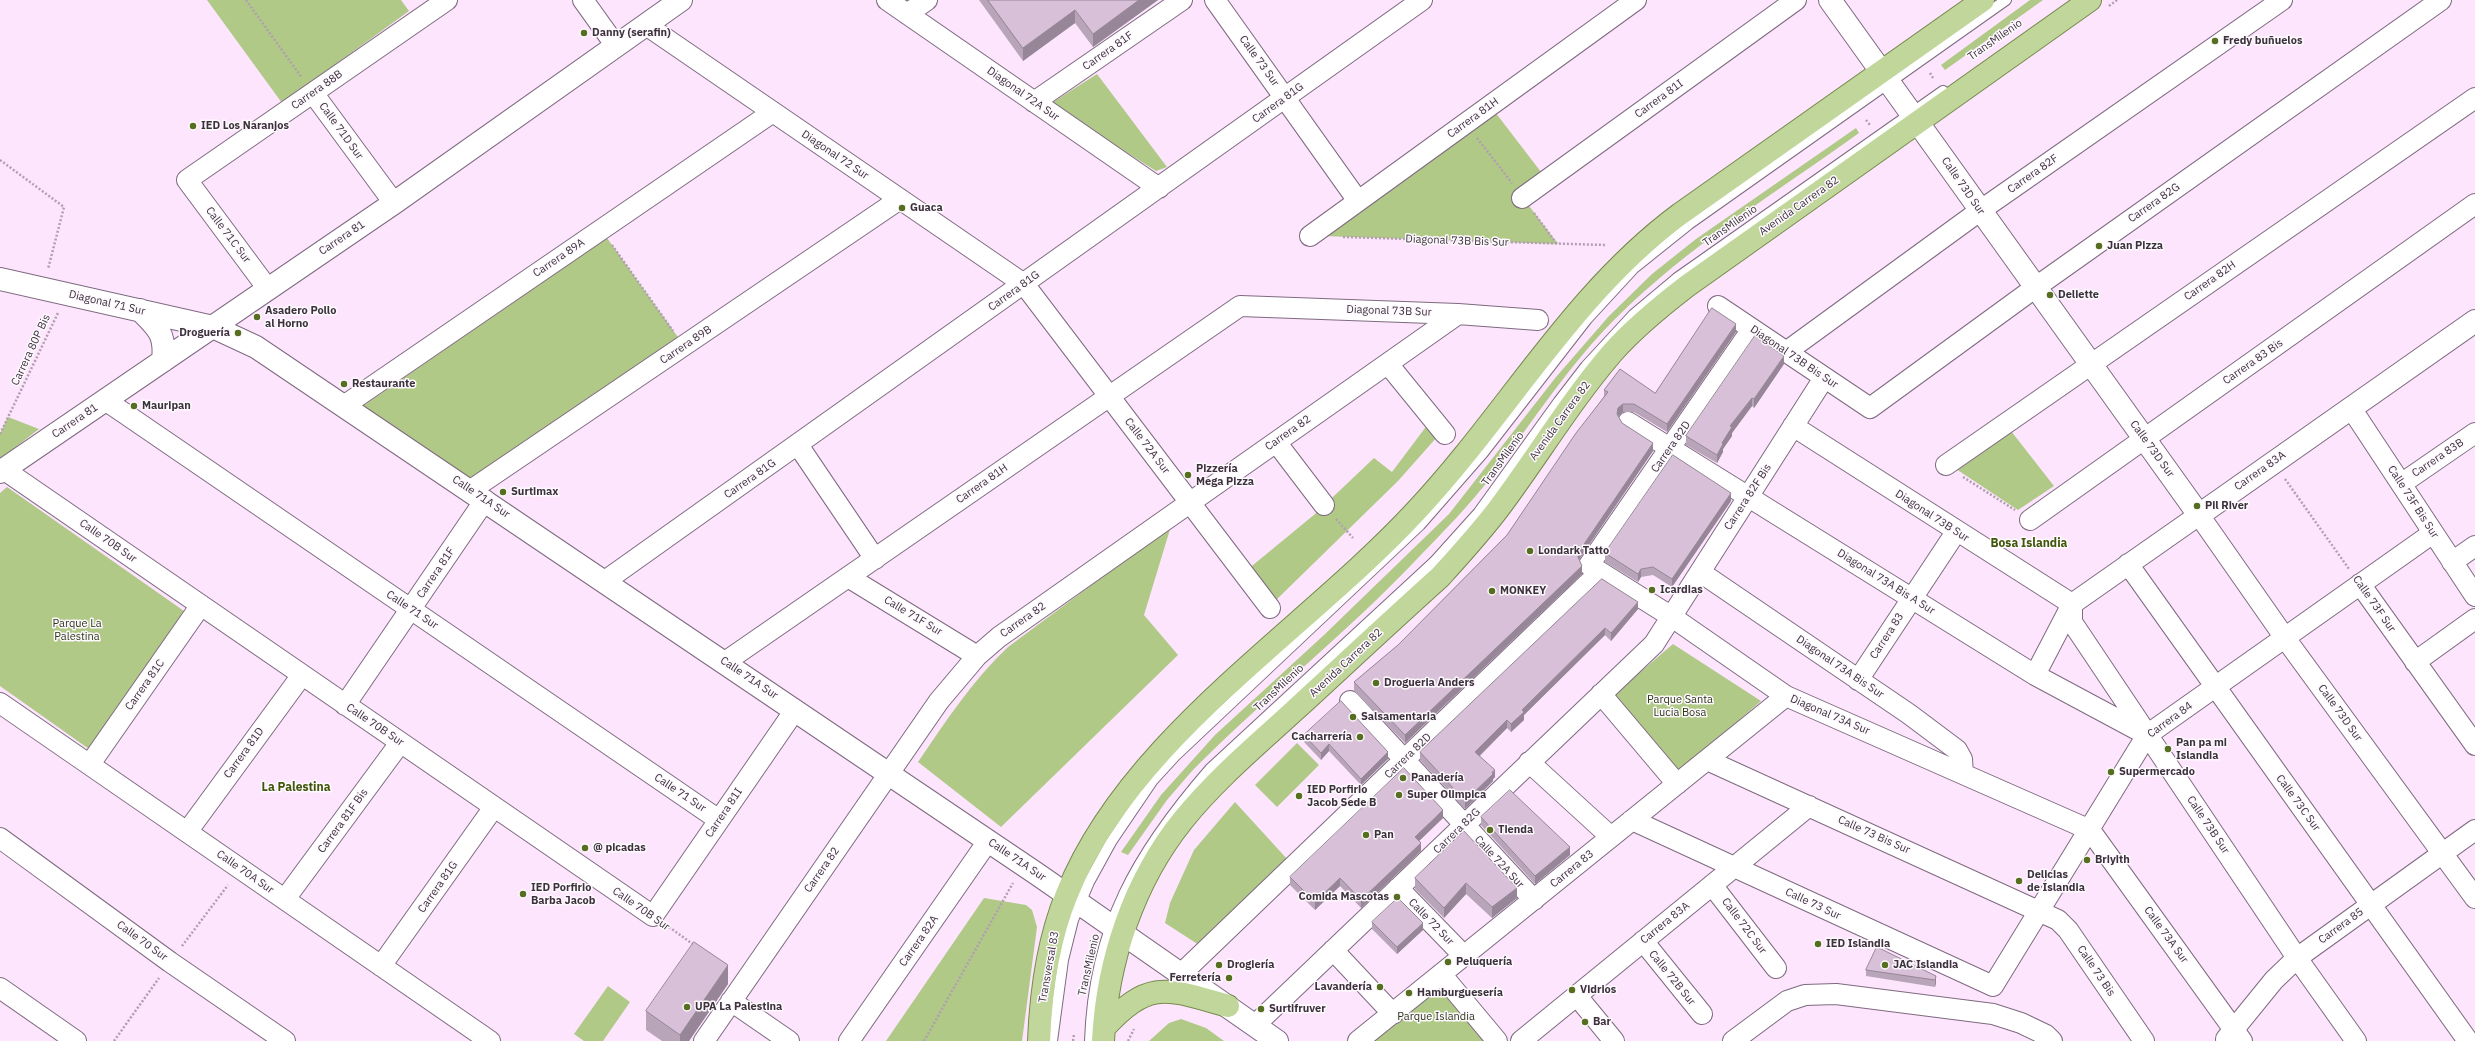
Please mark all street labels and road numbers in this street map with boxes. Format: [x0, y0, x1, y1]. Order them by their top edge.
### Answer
street label: TransMilenio [1965, 16, 2025, 64]
street label: Carrera 81F [1080, 29, 1136, 73]
street label: Calle 73 Sur [1236, 33, 1282, 89]
street label: Diagonal 72A Sur [984, 64, 1062, 124]
street label: Carrera 88B [289, 67, 345, 113]
street label: Carrera 81I [1632, 77, 1686, 121]
street label: Carrera 81G [1250, 80, 1306, 126]
street label: Carrera 81H [1445, 95, 1501, 141]
street label: Calle 71D Sur [316, 100, 366, 162]
street label: Diagonal 72 Sur [799, 128, 871, 182]
street label: Carrera 82F [2005, 152, 2061, 196]
street label: Calle 73D Sur [1938, 155, 1988, 217]
street label: Avenida Carrera 82 [1757, 174, 1841, 238]
street label: Carrera 82G [2126, 180, 2182, 226]
street label: TransMilenio [1700, 202, 1760, 250]
street label: Calle 71C Sur [203, 204, 253, 266]
street label: Carrera 81 [317, 218, 367, 258]
street label: Diagonal 73B Bis Sur [1405, 233, 1509, 249]
street label: Carrera 89A [531, 236, 587, 280]
street label: Carrera 82H [2182, 258, 2238, 304]
street label: Carrera 81G [986, 268, 1042, 314]
street label: Diagonal 71 Sur [67, 288, 147, 318]
street label: Diagonal 73B Sur [1346, 303, 1432, 319]
street label: Carrera 80P Bis [9, 312, 53, 388]
street label: Carrera 89B [658, 323, 714, 367]
street label: Diagonal 73B Bis Sur [1748, 323, 1840, 391]
street label: Carrera 83 Bis [2220, 336, 2286, 388]
street label: Avenida Carrera 82 [1527, 379, 1593, 463]
street label: Carrera 81 [50, 401, 100, 441]
street label: Carrera 82 [1263, 413, 1313, 453]
street label: Calle 72A Sur [1122, 415, 1172, 477]
street label: Calle 73D Sur [2127, 418, 2177, 480]
street label: Carrera 82D [1648, 419, 1694, 475]
street label: TransMilenio [1479, 430, 1527, 488]
street label: Carrera 83B [2410, 436, 2466, 480]
street label: Carrera 83A [2232, 449, 2288, 493]
street label: Carrera 81G [722, 456, 778, 502]
street label: Carrera 81H [954, 461, 1010, 507]
street label: Carrera 82F Bis [1722, 461, 1774, 533]
street label: Calle 73F Bis Sur [2385, 463, 2441, 541]
street label: Calle 71A Sur [450, 473, 512, 521]
street label: Diagonal 73B Sur [1893, 487, 1971, 545]
street label: Calle 70B Sur [77, 516, 139, 566]
street label: Carrera 81F [414, 545, 458, 601]
street label: Diagonal 73A Bis A Sur [1835, 547, 1937, 617]
street label: Calle 73F Sur [2350, 573, 2398, 635]
street label: Calle 71 Sur [384, 588, 440, 632]
street label: Calle 71F Sur [881, 593, 945, 639]
street label: Carrera 82 [998, 600, 1048, 640]
street label: Carrera 83 [1867, 610, 1907, 662]
street label: Avenida Carrera 82 [1307, 626, 1385, 700]
street label: Diagonal 73A Bis Sur [1794, 633, 1886, 701]
street label: Calle 71A Sur [718, 654, 780, 702]
street label: Carrera 81C [123, 657, 167, 713]
street label: TransMilenio [1251, 662, 1307, 714]
street label: Calle 73D Sur [2315, 682, 2365, 744]
street label: Diagonal 73A Sur [1788, 692, 1872, 738]
street label: Carrera 84 [2145, 699, 2195, 741]
street label: Calle 70B Sur [344, 701, 406, 749]
street label: Carrera 81D [221, 725, 267, 781]
street label: Carrera 82D [1382, 730, 1434, 782]
street label: Calle 71 Sur [652, 771, 708, 815]
street label: Calle 73C Sur [2273, 772, 2323, 834]
street label: Carrera 81F Bis [315, 786, 371, 856]
street label: Carrera 81I [703, 786, 745, 840]
street label: Calle 73B Sur [2184, 794, 2232, 856]
street label: Carrera 82G [1431, 805, 1483, 857]
street label: Calle 73 Bis Sur [1836, 813, 1912, 857]
street label: Calle 72A Sur [1471, 833, 1527, 891]
street label: Calle 71A Sur [986, 836, 1048, 884]
street label: Carrera 82 [802, 845, 842, 895]
street label: Calle 70A Sur [214, 847, 276, 897]
street label: Carrera 83 [1547, 847, 1597, 891]
street label: Carrera 81G [415, 859, 461, 915]
street label: Calle 70B Sur [610, 884, 672, 934]
street label: Calle 73 Sur [1783, 885, 1843, 923]
street label: Calle 72C Sur [1719, 895, 1769, 957]
street label: Calle 72 Sur [1406, 896, 1456, 948]
street label: Carrera 83A [1638, 899, 1692, 947]
street label: Calle 73A Sur [2141, 904, 2191, 966]
street label: Carrera 85 [2316, 905, 2366, 947]
street label: Carrera 82A [897, 913, 941, 969]
street label: Calle 70 Sur [114, 918, 170, 964]
street label: Transversal 83 [1036, 930, 1062, 1004]
street label: TransMilenio [1075, 933, 1103, 997]
street label: Calle 73 Bis [2074, 943, 2118, 999]
street label: Calle 72B Sur [1646, 948, 1698, 1008]

